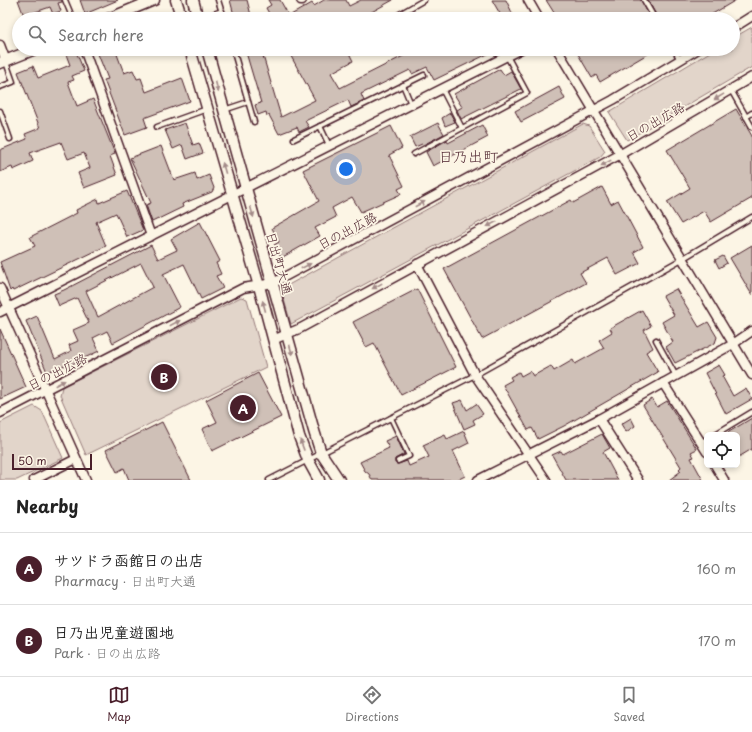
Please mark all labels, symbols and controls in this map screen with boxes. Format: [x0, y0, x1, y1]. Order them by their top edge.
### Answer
search box [12, 12, 740, 56]
icon: search [26, 23, 48, 45]
text: Search here [58, 23, 144, 46]
one-way arrow [214, 81, 220, 93]
one-way arrow [713, 94, 724, 101]
street label: 日の出広路 [622, 97, 688, 145]
district label: 日乃出町 [438, 144, 499, 167]
your location [336, 159, 356, 179]
one-way arrow [600, 159, 612, 166]
one-way arrow [221, 162, 227, 174]
one-way arrow [415, 201, 426, 207]
one-way arrow [249, 206, 255, 218]
street label: 日の出広路 [314, 206, 380, 254]
one-way arrow [486, 221, 497, 227]
street label: 日出町大通 [262, 229, 298, 297]
one-way arrow [300, 262, 312, 269]
one-way arrow [371, 283, 383, 289]
one-way arrow [261, 300, 267, 312]
one-way arrow [169, 320, 181, 326]
one-way arrow [288, 345, 294, 357]
street label: 日の出広路 [24, 348, 90, 394]
pin: B [151, 362, 177, 392]
one-way arrow [54, 380, 66, 386]
pin: A [230, 393, 256, 423]
map controls [704, 432, 740, 468]
button: locate [704, 432, 740, 468]
one-way arrow [299, 439, 305, 451]
scale bar [12, 452, 92, 471]
text: 50 m [18, 452, 47, 469]
text: Nearby [16, 493, 78, 519]
text: 2 results [682, 497, 736, 516]
text: サツドラ函館日の出店 [54, 548, 204, 571]
text: A [24, 559, 34, 578]
text: 160 m [697, 559, 736, 578]
text: Pharmacy · 日出町大通 [54, 571, 196, 590]
text: 日乃出児童遊園地 [54, 620, 174, 643]
text: B [25, 631, 33, 650]
text: 170 m [698, 631, 736, 650]
text: Park · 日の出広路 [54, 643, 160, 662]
tab: Map [107, 684, 131, 725]
tab: Directions [345, 684, 399, 725]
tab: Saved [613, 684, 645, 725]

